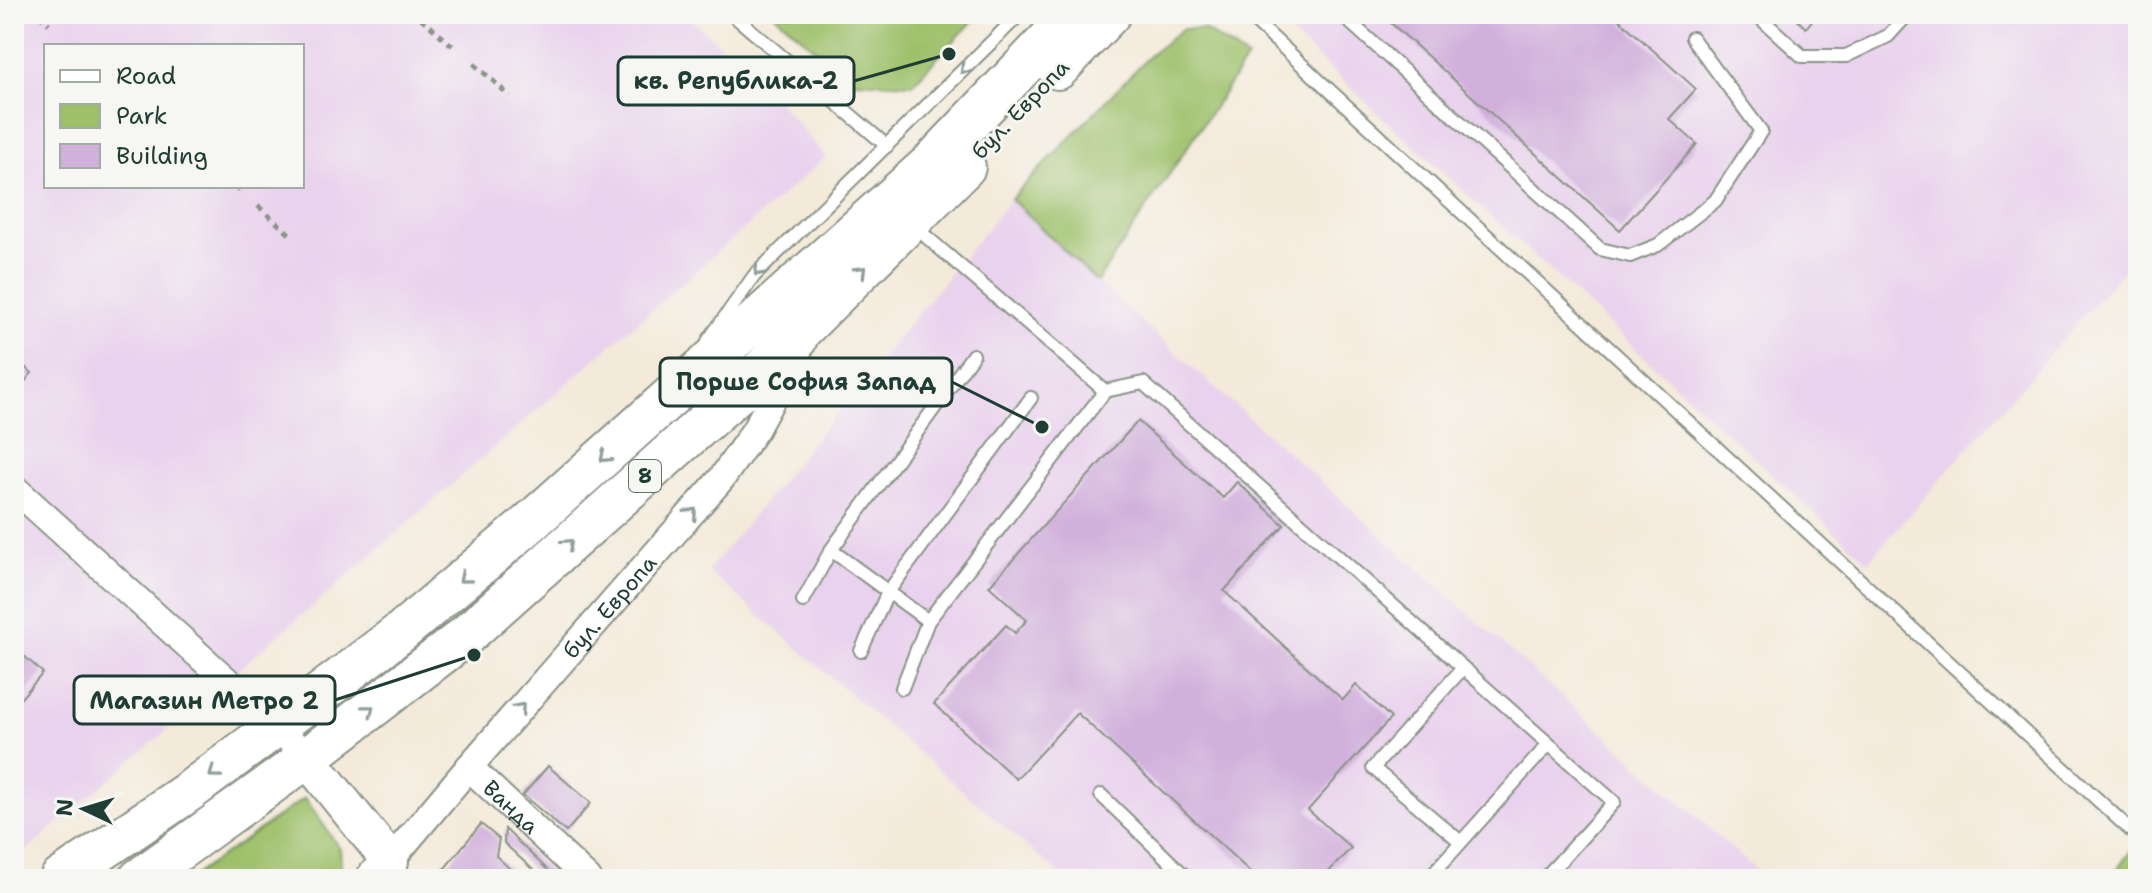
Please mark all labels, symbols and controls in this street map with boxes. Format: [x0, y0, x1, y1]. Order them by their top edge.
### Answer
legend [44, 44, 304, 188]
street label: бул. Европа [965, 53, 1076, 166]
callout: кв. Република-2 [618, 57, 854, 105]
text: Road [116, 60, 176, 92]
one-way arrow [960, 60, 974, 74]
text: кв. Република-2 [634, 65, 839, 97]
text: Park [116, 100, 168, 132]
text: Building [116, 140, 208, 172]
one-way arrow [754, 262, 769, 276]
one-way arrow [851, 266, 866, 280]
callout: Порше София Запад [660, 358, 952, 406]
text: Порше София Запад [676, 366, 936, 398]
one-way arrow [599, 447, 614, 462]
road number: 8 [629, 460, 661, 492]
one-way arrow [682, 507, 696, 522]
one-way arrow [559, 539, 574, 553]
street label: бул. Европа [557, 549, 663, 665]
one-way arrow [459, 568, 474, 583]
callout: Магазин Метро 2 [74, 676, 335, 724]
text: Магазин Метро 2 [89, 685, 319, 717]
one-way arrow [510, 703, 525, 718]
one-way arrow [360, 706, 375, 720]
one-way arrow [209, 763, 223, 777]
north arrow [44, 769, 124, 849]
street label: Ванда [477, 774, 545, 841]
text: N [49, 798, 80, 817]

